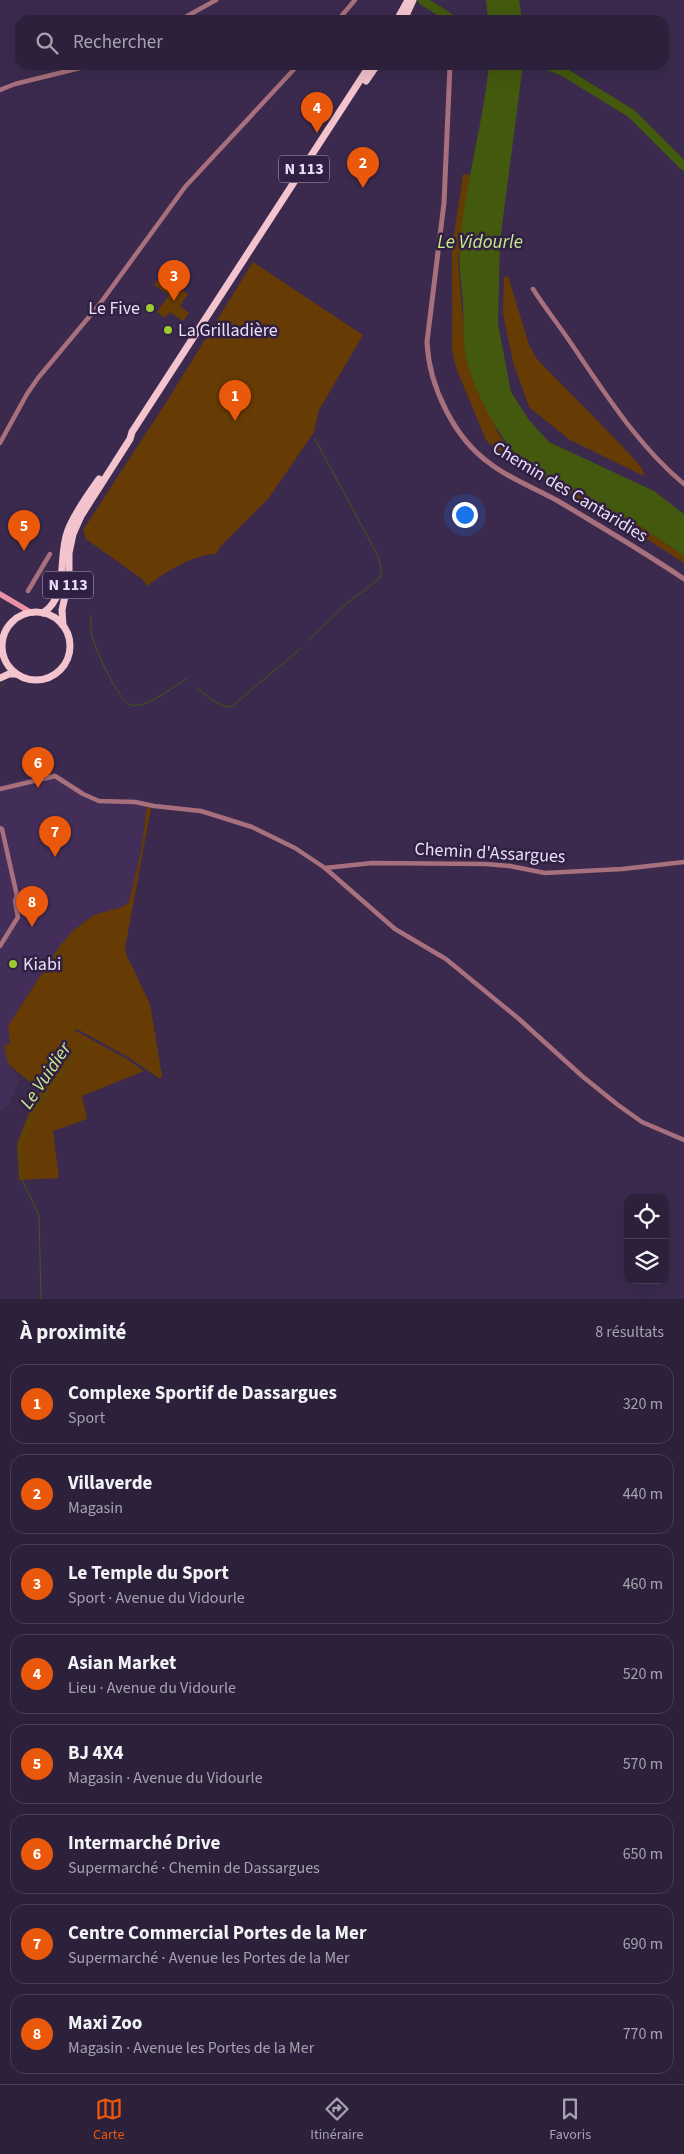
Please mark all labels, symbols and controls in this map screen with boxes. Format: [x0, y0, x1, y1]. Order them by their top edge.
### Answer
search box [15, 15, 669, 70]
icon: search [33, 29, 61, 57]
text: Rechercher [73, 29, 163, 56]
pin: 4 [301, 92, 333, 133]
pin: 2 [347, 147, 379, 188]
road number: N 113 [279, 156, 329, 182]
water label: Le Vidourle [437, 229, 523, 256]
pin: 3 [158, 260, 190, 301]
place label: Le Five [88, 296, 140, 321]
marker: Le Five [144, 302, 156, 314]
place label: La Grilladière [178, 318, 278, 343]
marker: La Grilladière [162, 324, 174, 336]
pin: 1 [219, 380, 251, 421]
street label: Chemin des Cantaridies [488, 436, 652, 548]
your location [452, 502, 478, 528]
pin: 5 [8, 510, 40, 551]
road number: N 113 [43, 572, 93, 598]
pin: 6 [22, 747, 54, 788]
pin: 7 [39, 816, 71, 857]
street label: Chemin d'Assargues [414, 837, 566, 869]
pin: 8 [16, 886, 48, 927]
place label: Kiabi [23, 952, 61, 977]
marker: Kiabi [7, 958, 19, 970]
water label: Le Vuidier [14, 1036, 79, 1115]
map controls [624, 1194, 669, 1284]
button: locate [624, 1194, 669, 1239]
button: layers [624, 1239, 669, 1284]
text: À proximité [20, 1317, 126, 1347]
text: 8 résultats [595, 1321, 664, 1343]
text: Complexe Sportif de Dassargues [68, 1380, 337, 1407]
text: 1 [33, 1393, 41, 1415]
text: 320 m [623, 1393, 663, 1415]
text: Sport [68, 1407, 105, 1429]
text: Villaverde [68, 1470, 152, 1497]
text: 2 [33, 1483, 41, 1505]
text: 440 m [623, 1483, 663, 1505]
text: Magasin [68, 1497, 123, 1519]
text: Le Temple du Sport [68, 1560, 229, 1587]
text: 3 [33, 1573, 41, 1595]
text: 460 m [623, 1573, 663, 1595]
text: Sport · Avenue du Vidourle [68, 1587, 245, 1609]
text: Asian Market [68, 1650, 176, 1677]
text: 4 [33, 1663, 41, 1685]
text: 520 m [623, 1663, 663, 1685]
text: Lieu · Avenue du Vidourle [68, 1677, 236, 1699]
text: BJ 4X4 [68, 1740, 123, 1767]
text: 5 [33, 1753, 41, 1775]
text: 570 m [623, 1753, 663, 1775]
text: Magasin · Avenue du Vidourle [68, 1767, 263, 1789]
text: Intermarché Drive [68, 1830, 220, 1857]
text: 6 [33, 1843, 41, 1865]
text: 650 m [623, 1843, 663, 1865]
text: Supermarché · Chemin de Dassargues [68, 1857, 320, 1879]
text: Centre Commercial Portes de la Mer [68, 1920, 367, 1947]
text: 7 [33, 1933, 41, 1955]
text: 690 m [623, 1933, 663, 1955]
text: Supermarché · Avenue les Portes de la Mer [68, 1947, 350, 1969]
text: Maxi Zoo [68, 2010, 142, 2037]
text: 8 [33, 2023, 41, 2045]
text: 770 m [623, 2023, 663, 2045]
text: Magasin · Avenue les Portes de la Mer [68, 2037, 314, 2059]
tab: Carte [93, 2095, 124, 2145]
tab: Itinéraire [310, 2095, 363, 2145]
tab: Favoris [549, 2095, 591, 2145]

